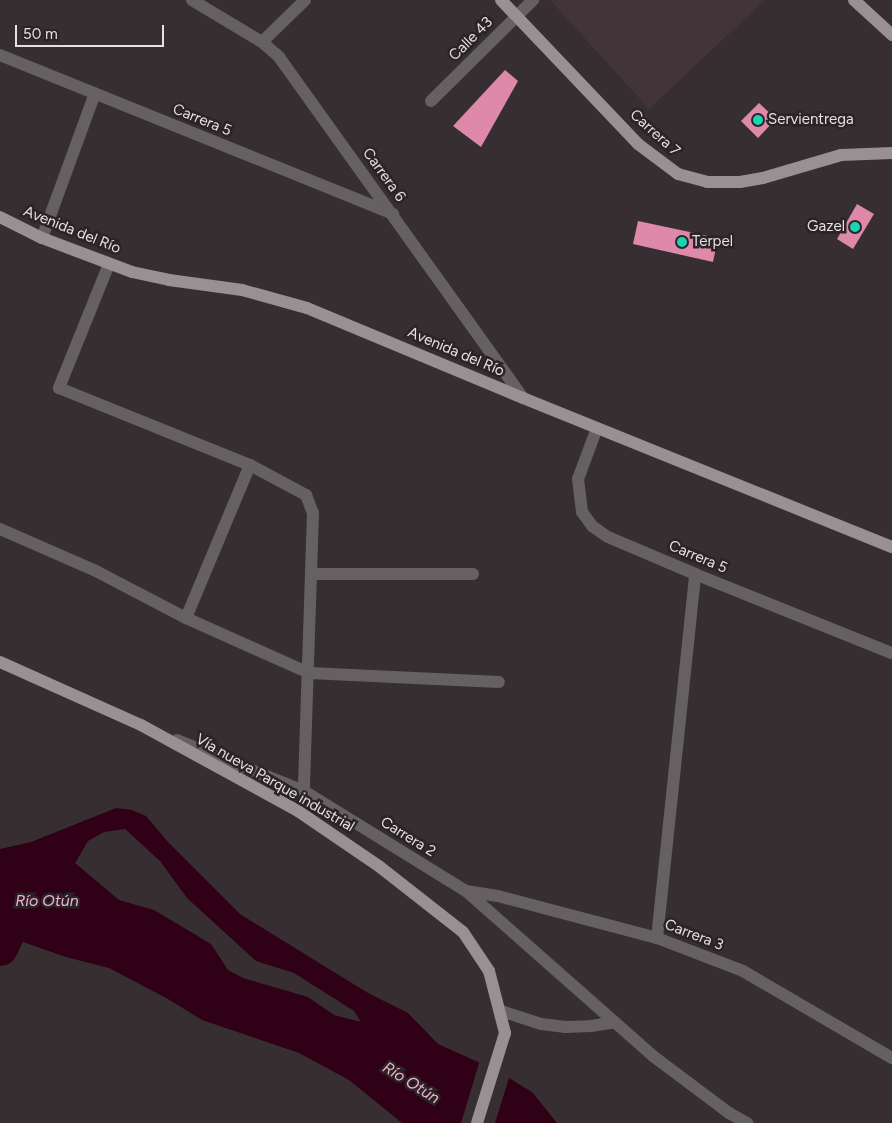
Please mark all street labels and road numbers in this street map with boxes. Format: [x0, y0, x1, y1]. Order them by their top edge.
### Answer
street label: Calle 43 [445, 13, 497, 65]
street label: Carrera 5 [170, 100, 234, 140]
street label: Carrera 7 [626, 106, 684, 160]
street label: Carrera 6 [359, 145, 409, 205]
street label: Avenida del Río [21, 202, 123, 258]
street label: Avenida del Río [405, 324, 507, 380]
street label: Carrera 5 [666, 537, 730, 577]
street label: Vía nueva Parque industrial [192, 730, 358, 836]
street label: Carrera 2 [377, 813, 439, 861]
street label: Carrera 3 [662, 916, 726, 954]

